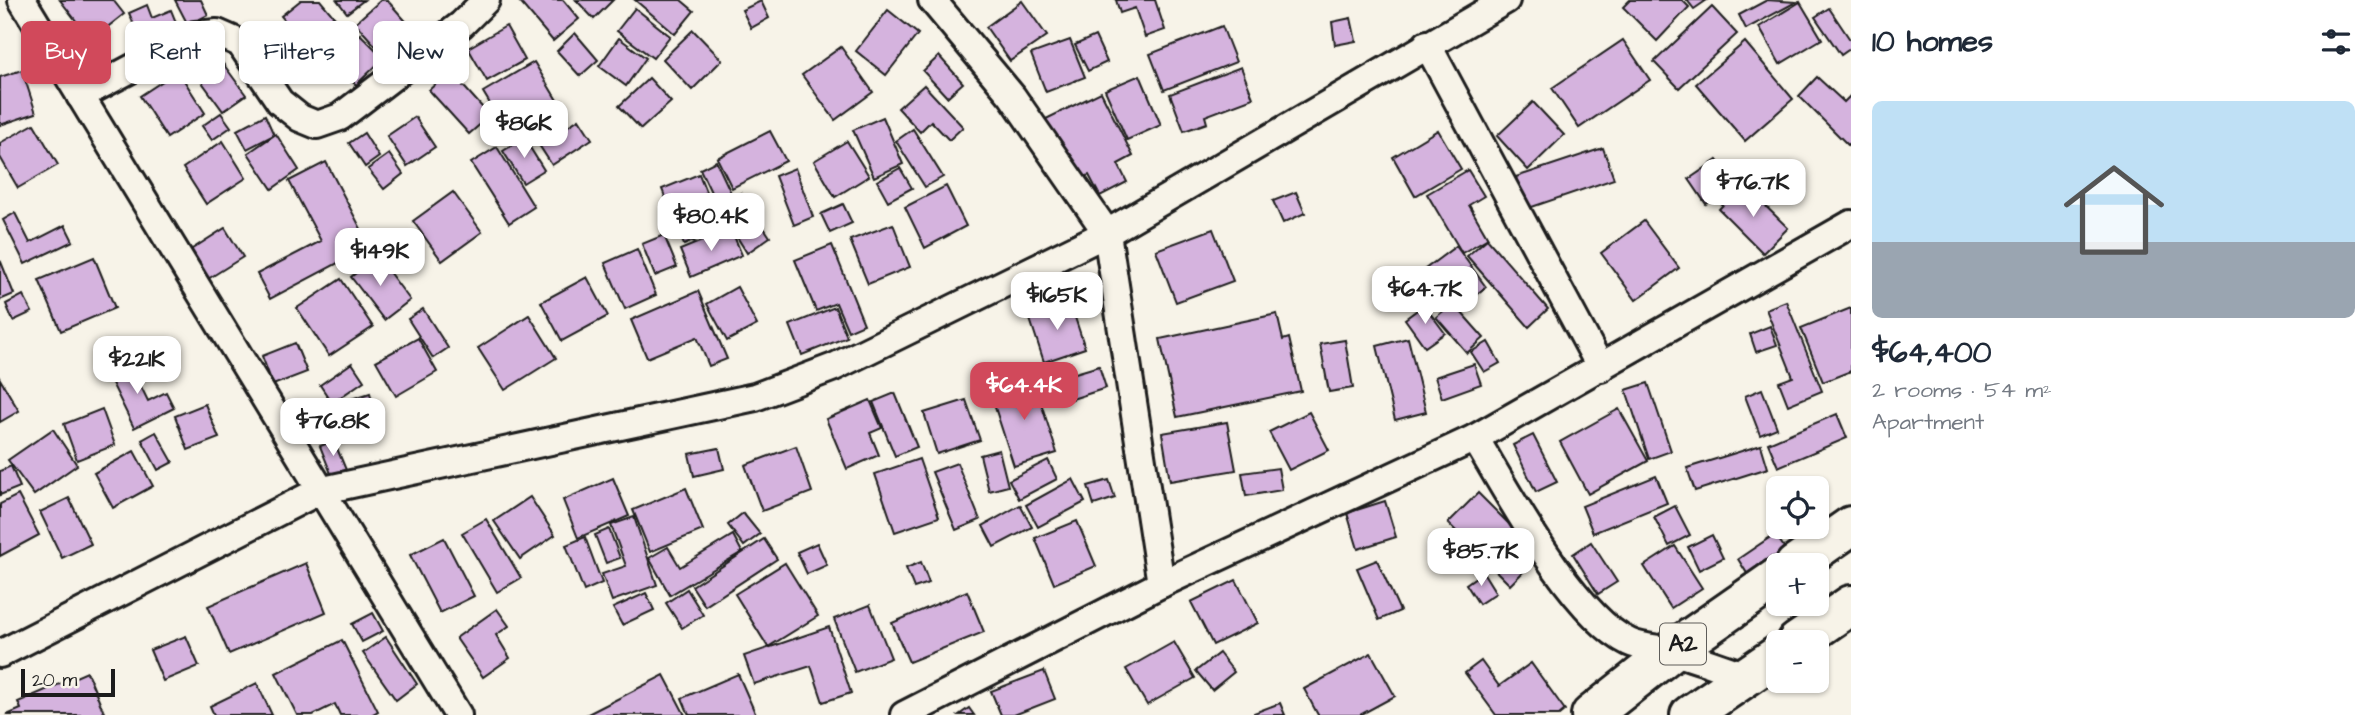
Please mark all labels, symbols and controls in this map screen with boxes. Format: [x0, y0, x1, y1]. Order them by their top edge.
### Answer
chip: Buy [21, 21, 111, 84]
chip: Rent [125, 21, 225, 84]
chip: Filters [239, 21, 359, 84]
chip: New [373, 21, 469, 84]
text: 10 homes [1872, 21, 1993, 63]
icon: filters [2317, 23, 2355, 61]
pin: $86K [483, 100, 565, 160]
text: $86K [496, 107, 552, 139]
icon: home [2051, 147, 2177, 273]
pin: $76.7K [1696, 160, 1810, 219]
text: $76.7K [1717, 166, 1789, 198]
pin: $80.4K [654, 194, 768, 253]
text: $80.4K [673, 200, 749, 232]
pin: $149K [331, 229, 429, 288]
text: $149K [351, 235, 409, 267]
pin: $64.7K [1368, 266, 1482, 326]
pin: $165K [1008, 272, 1106, 332]
text: $64.7K [1388, 273, 1462, 305]
text: $165K [1027, 279, 1087, 311]
text: $64,400 [1872, 332, 1992, 374]
pin: $221K [88, 336, 186, 396]
text: $221K [109, 343, 165, 375]
pin: $64.4K [967, 362, 1081, 422]
text: $64.4K [986, 369, 1062, 401]
text: 2 rooms · 54 m² [1872, 374, 2052, 406]
pin: $76.8K [276, 398, 390, 458]
text: $76.8K [296, 405, 370, 437]
text: Apartment [1872, 406, 1984, 438]
map controls [1766, 476, 1829, 693]
button: locate [1766, 476, 1829, 539]
pin: $85.7K [1424, 528, 1538, 588]
text: $85.7K [1443, 535, 1519, 567]
button: + [1766, 553, 1829, 616]
road number: A2 [1660, 624, 1706, 664]
button: − [1766, 630, 1829, 693]
scale bar [21, 666, 116, 698]
text: 20 m [32, 667, 77, 694]

